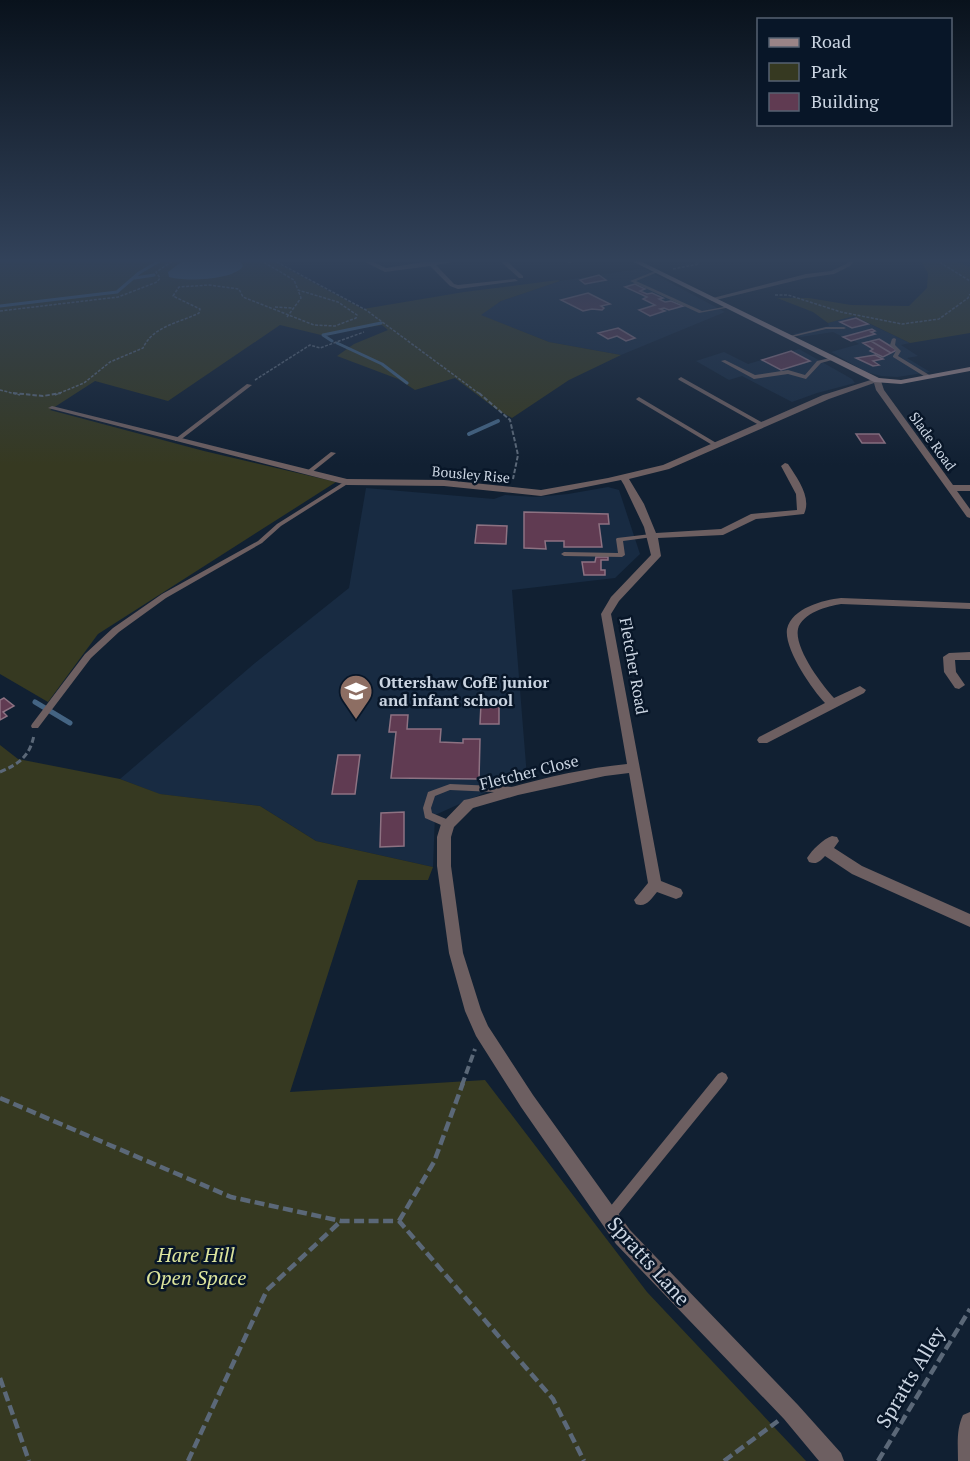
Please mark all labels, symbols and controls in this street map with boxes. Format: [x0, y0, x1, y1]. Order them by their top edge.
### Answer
legend [757, 18, 952, 126]
text: Road [811, 29, 851, 53]
text: Park [811, 59, 848, 83]
text: Building [811, 89, 879, 113]
street label: Slade Road [905, 408, 961, 474]
street label: Bousley Rise [431, 461, 511, 487]
street label: Fletcher Road [615, 616, 653, 716]
place label: Ottershaw CofE junior and infant school [379, 671, 549, 711]
school or university icon: Ottershaw CofE junior and infant school [338, 673, 374, 720]
street label: Fletcher Close [477, 749, 581, 795]
street label: Spratts Lane [602, 1211, 696, 1311]
park label: Hare Hill Open Space [146, 1241, 246, 1291]
street label: Spratts Alley [869, 1321, 951, 1433]

